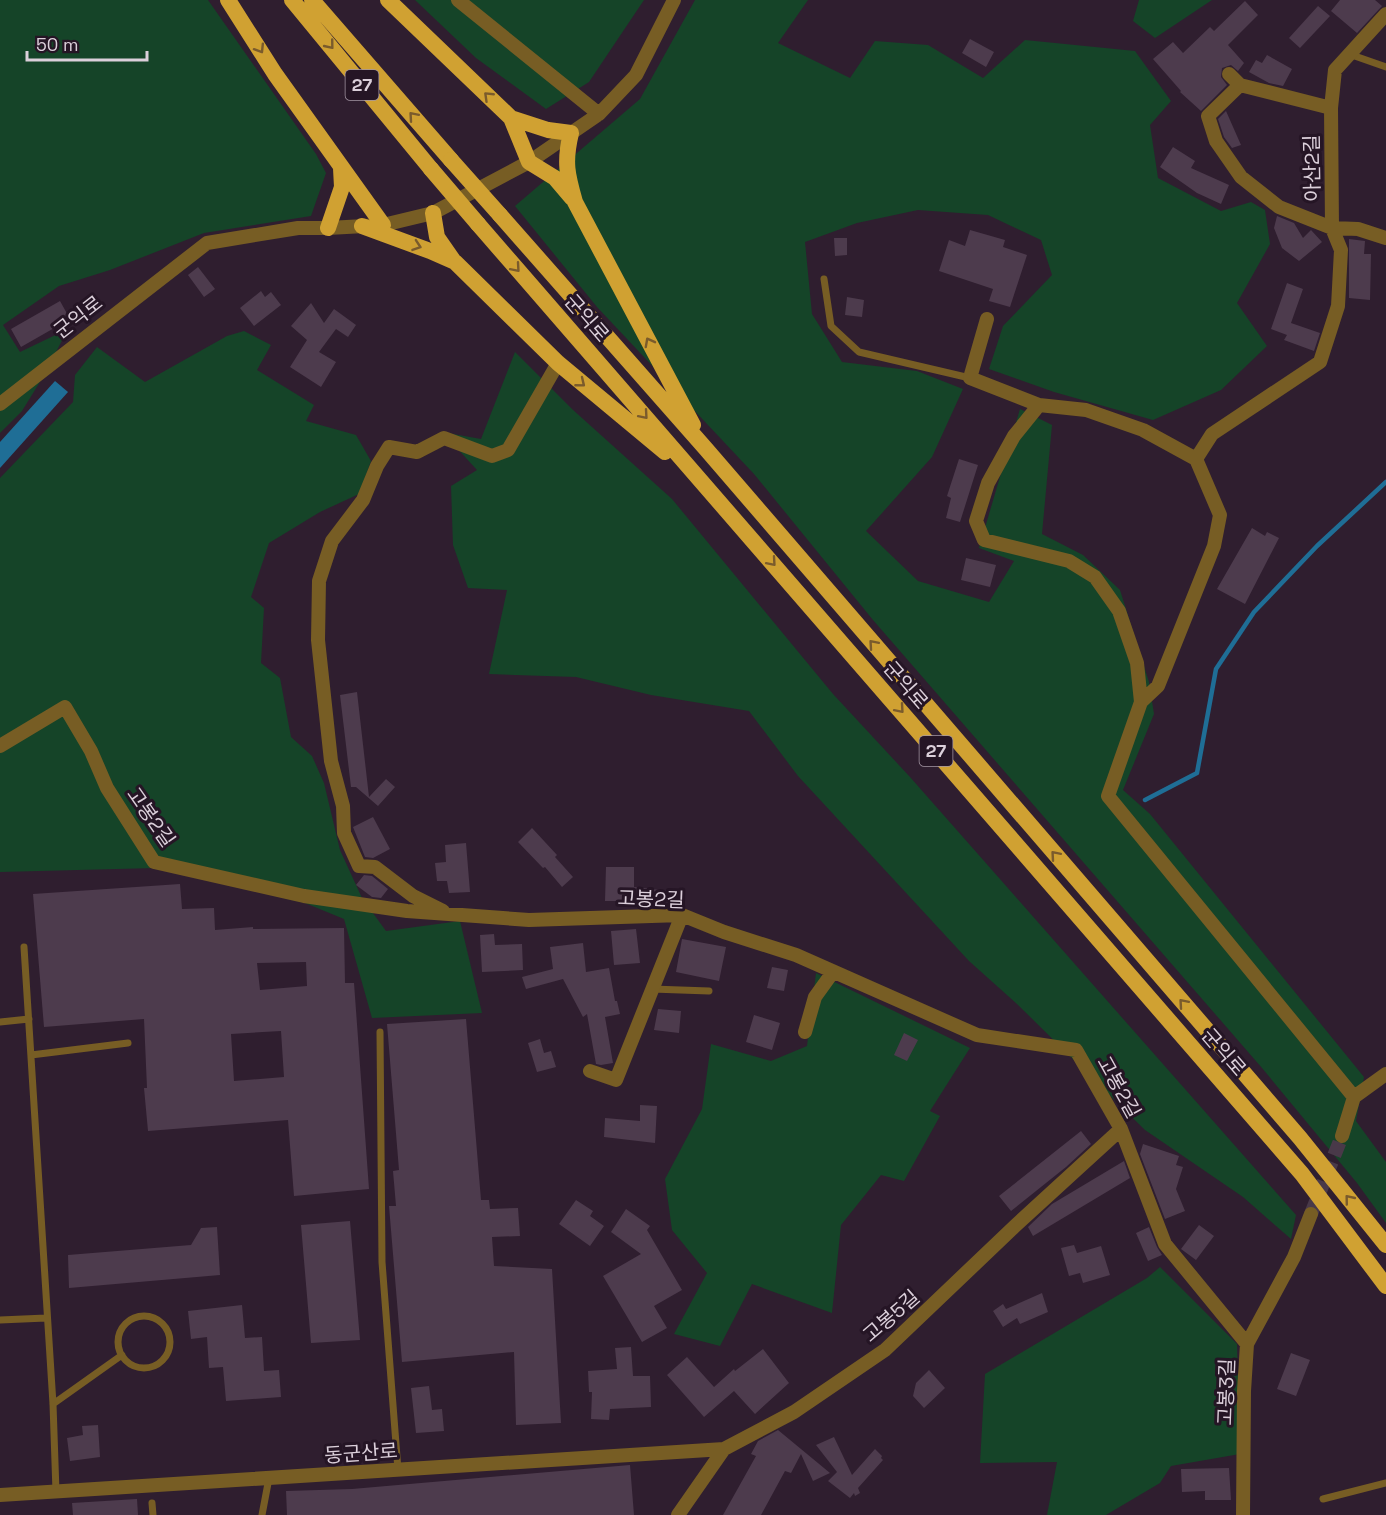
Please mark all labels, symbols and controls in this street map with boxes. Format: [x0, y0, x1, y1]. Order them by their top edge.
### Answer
scale bar [27, 24, 147, 62]
text: 50 m [36, 33, 78, 56]
one-way arrow [322, 38, 333, 49]
one-way arrow [252, 43, 263, 54]
road number: 27 [346, 70, 378, 100]
one-way arrow [484, 92, 495, 103]
one-way arrow [409, 112, 420, 123]
street label: 아산2길 [1298, 134, 1326, 202]
one-way arrow [411, 239, 422, 252]
one-way arrow [509, 261, 520, 272]
street label: 군익로 [559, 289, 615, 347]
street label: 군익로 [48, 290, 108, 344]
one-way arrow [645, 338, 656, 348]
one-way arrow [574, 375, 585, 386]
one-way arrow [637, 408, 648, 419]
one-way arrow [765, 555, 776, 566]
one-way arrow [869, 640, 880, 650]
street label: 군익로 [878, 656, 934, 714]
one-way arrow [893, 702, 904, 713]
road number: 27 [920, 736, 952, 766]
street label: 고봉2길 [121, 782, 181, 852]
one-way arrow [1051, 851, 1062, 862]
street label: 고봉2길 [617, 885, 685, 913]
one-way arrow [1179, 999, 1190, 1009]
street label: 군익로 [1196, 1023, 1252, 1081]
street label: 고봉2길 [1091, 1051, 1147, 1123]
one-way arrow [1346, 1195, 1357, 1206]
street label: 고봉5길 [857, 1284, 925, 1348]
street label: 고봉3길 [1212, 1358, 1240, 1426]
street label: 동군산로 [323, 1437, 399, 1469]

